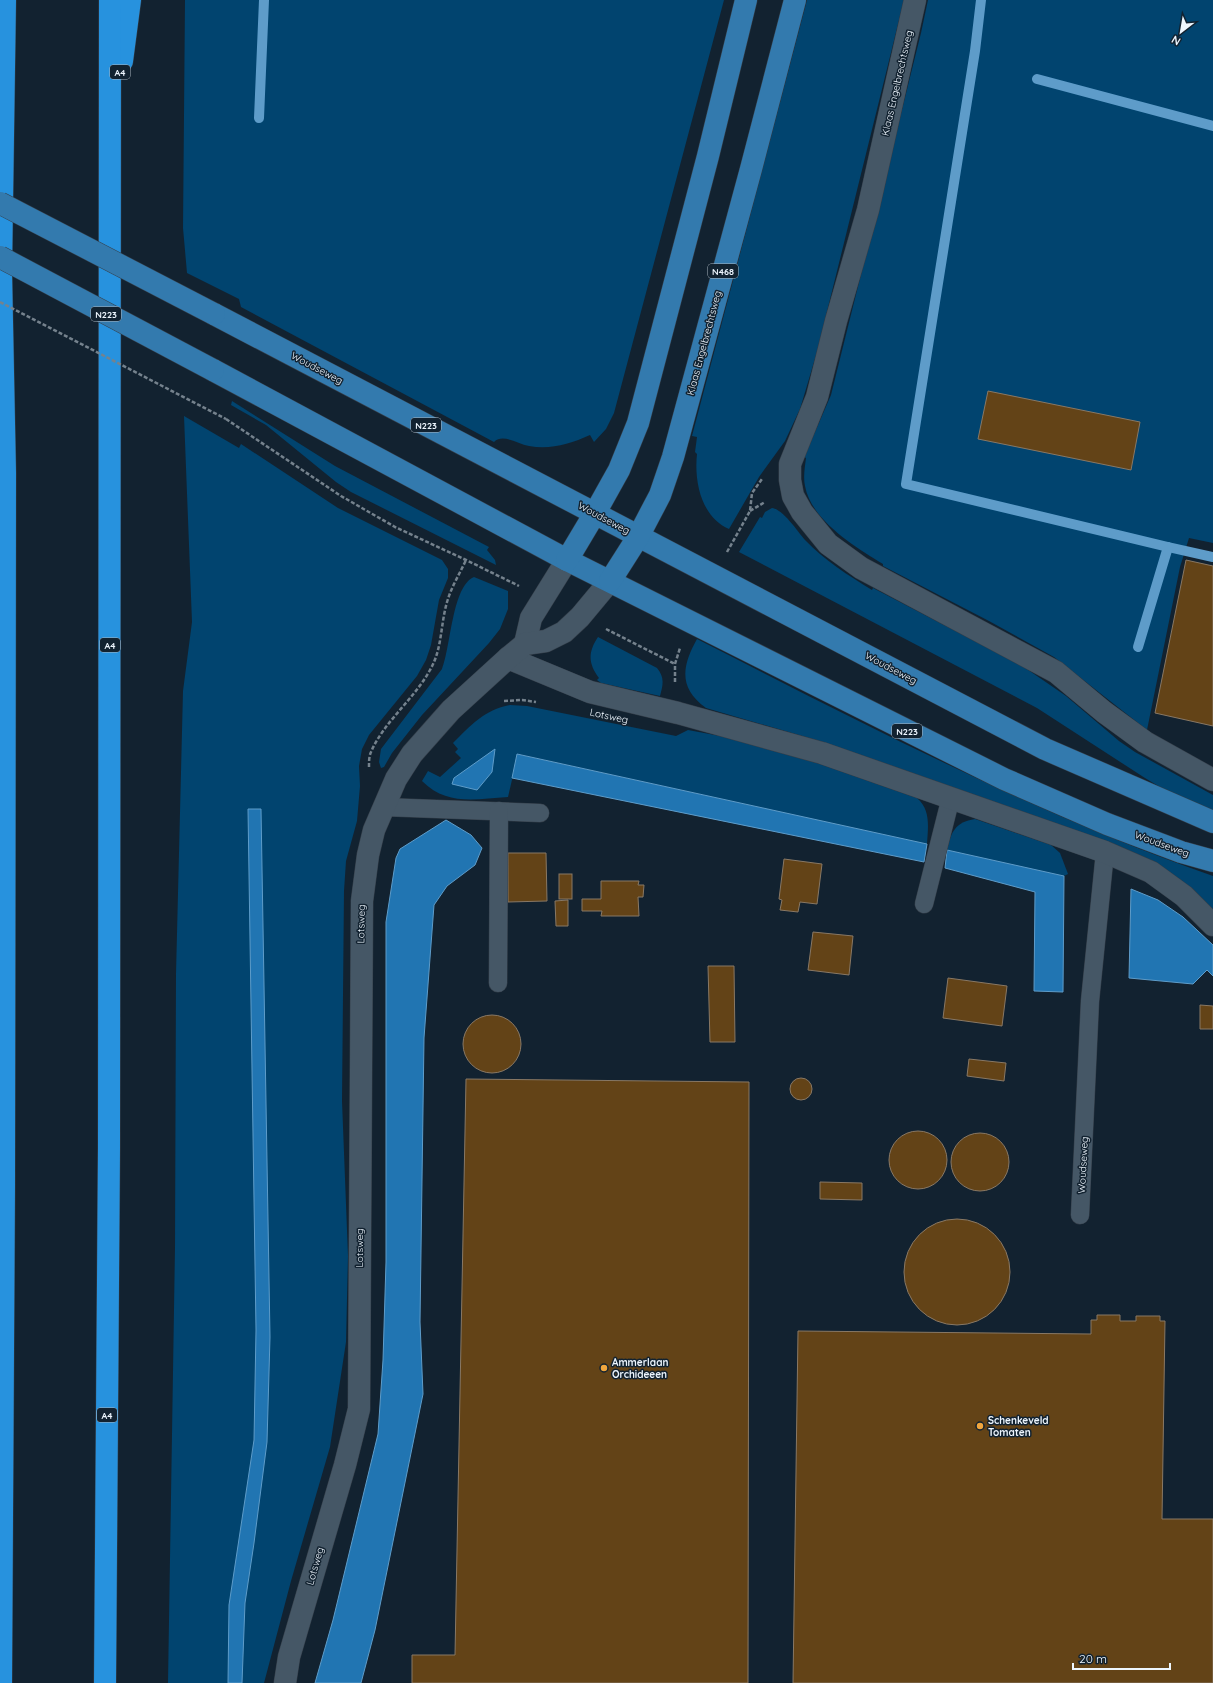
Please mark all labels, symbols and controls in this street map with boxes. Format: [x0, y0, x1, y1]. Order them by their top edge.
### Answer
north arrow [1161, 12, 1201, 52]
street label: Klaas Engelbrechtsweg [879, 29, 915, 137]
text: N [1169, 32, 1183, 49]
road number: A4 [110, 65, 130, 79]
road number: N468 [708, 264, 738, 278]
street label: Klaas Engelbrechtsweg [684, 289, 724, 397]
road number: N223 [91, 307, 121, 321]
street label: Woudseweg [289, 349, 345, 387]
road number: N223 [411, 418, 441, 432]
street label: Woudseweg [576, 499, 632, 537]
road number: A4 [100, 638, 120, 652]
street label: Woudseweg [863, 649, 919, 687]
street label: Lotsweg [589, 706, 629, 726]
road number: N223 [892, 724, 922, 738]
street label: Woudseweg [1133, 828, 1191, 860]
street label: Lotsweg [354, 904, 368, 944]
street label: Woudseweg [1075, 1136, 1091, 1194]
street label: Lotsweg [353, 1229, 366, 1268]
place label: Ammerlaan Orchideeen [612, 1356, 668, 1381]
marker: Ammerlaan Orchideeen [599, 1363, 609, 1373]
road number: A4 [97, 1408, 117, 1422]
place label: Schenkeveld Tomaten [988, 1414, 1049, 1439]
marker: Schenkeveld Tomaten [975, 1421, 985, 1431]
street label: Lotsweg [303, 1545, 327, 1587]
scale bar [1073, 1645, 1170, 1671]
text: 20 m [1079, 1651, 1107, 1666]

